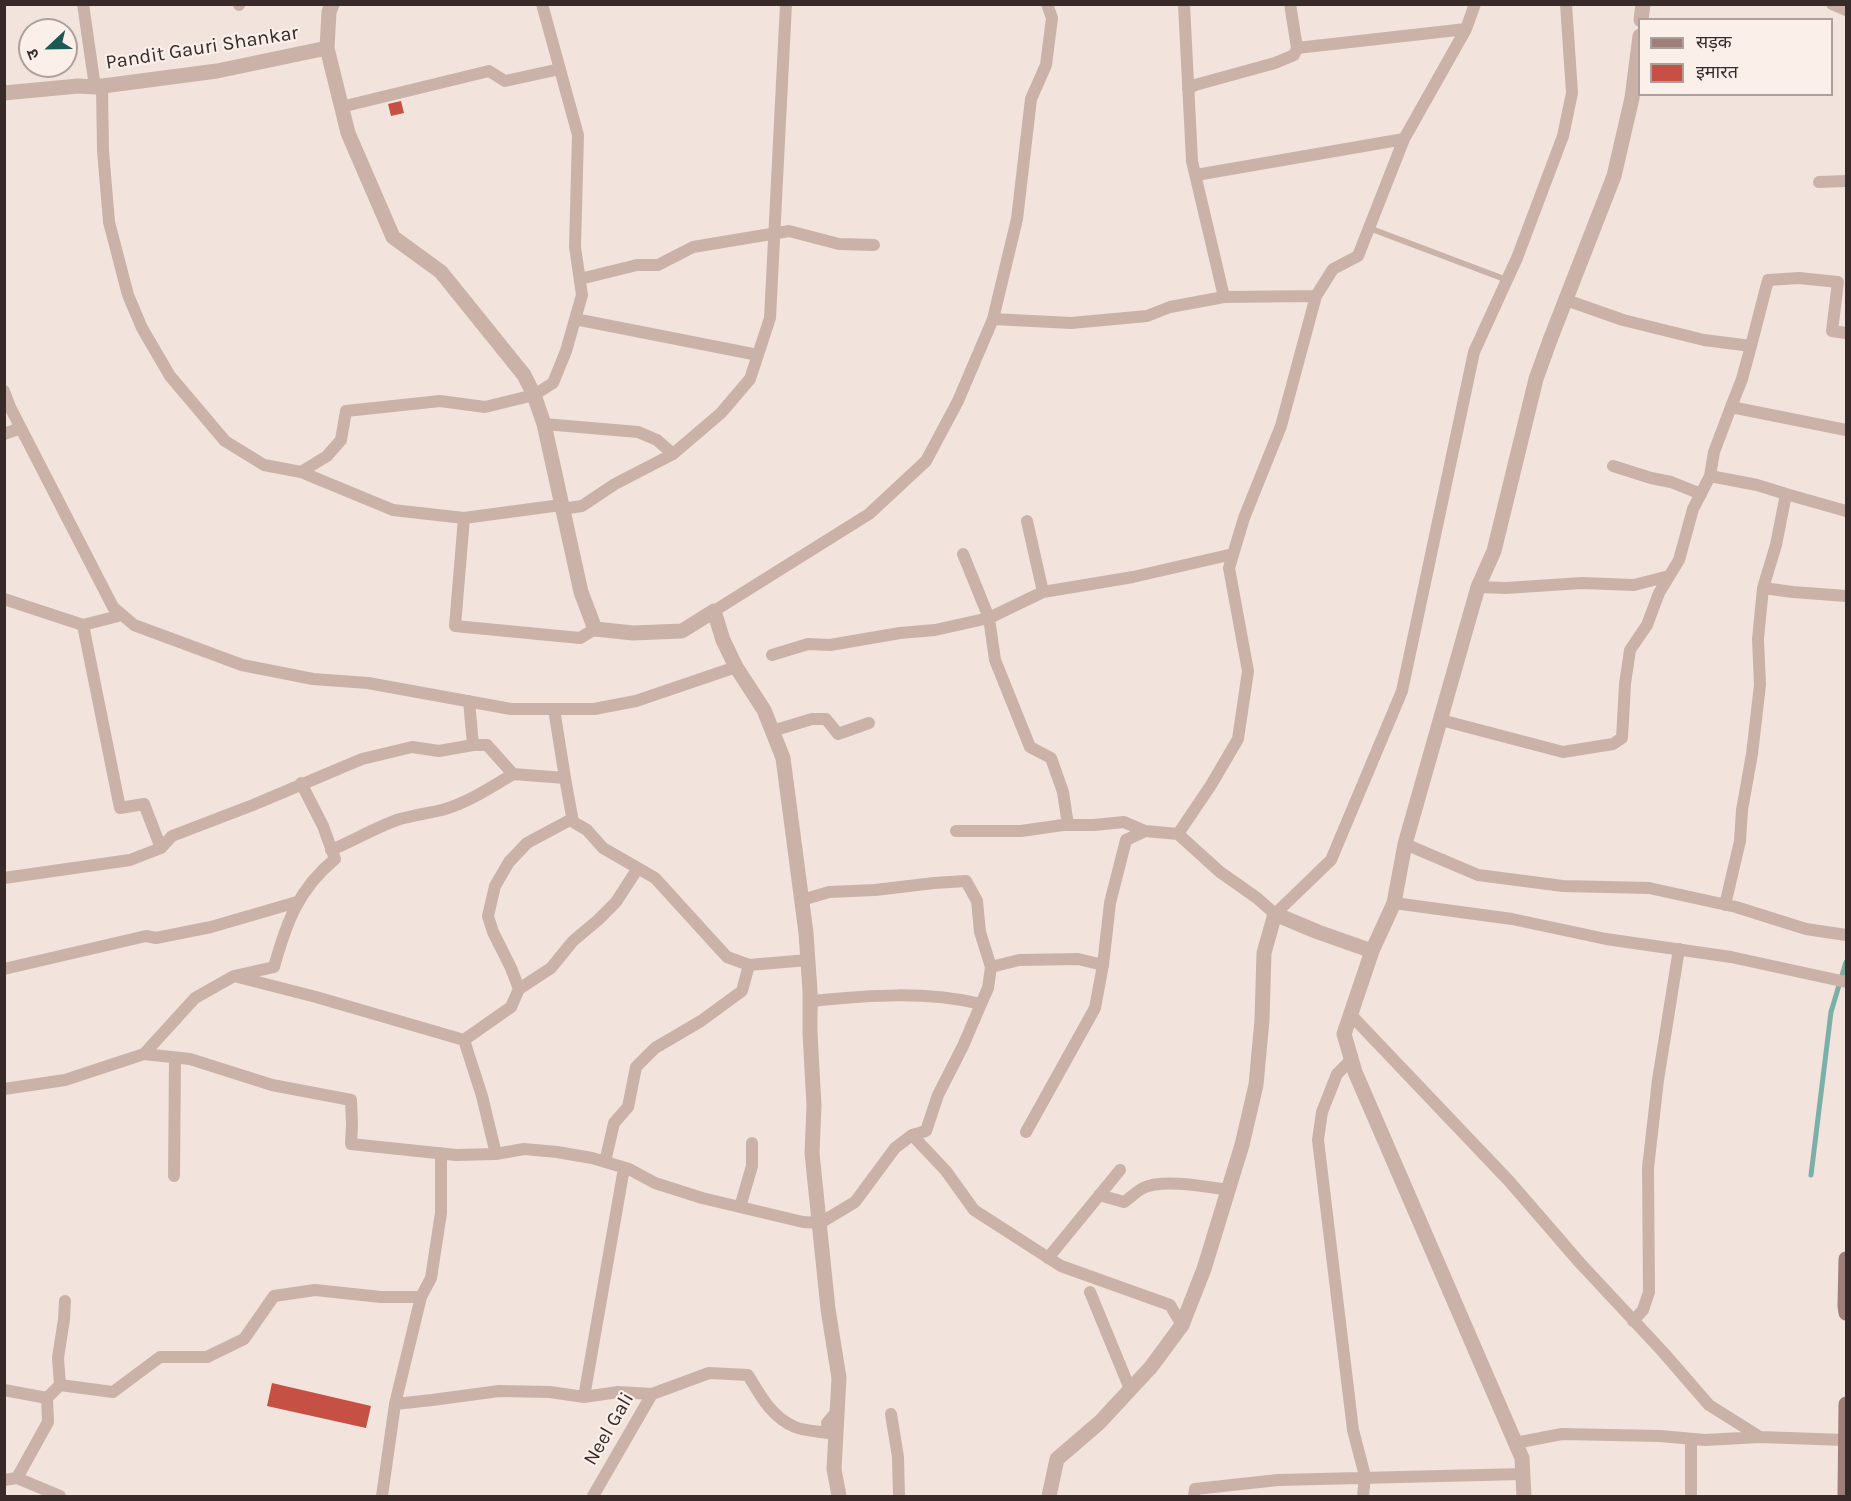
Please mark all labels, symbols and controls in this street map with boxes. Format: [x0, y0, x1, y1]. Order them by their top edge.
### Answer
north arrow [18, 18, 78, 78]
legend [1638, 18, 1833, 96]
street label: Pandit Gauri Shankar [104, 21, 300, 75]
text: सड़क [1696, 31, 1732, 53]
text: उ [22, 46, 43, 62]
text: इमारत [1696, 61, 1738, 83]
street label: Neel Gali [579, 1388, 639, 1470]

